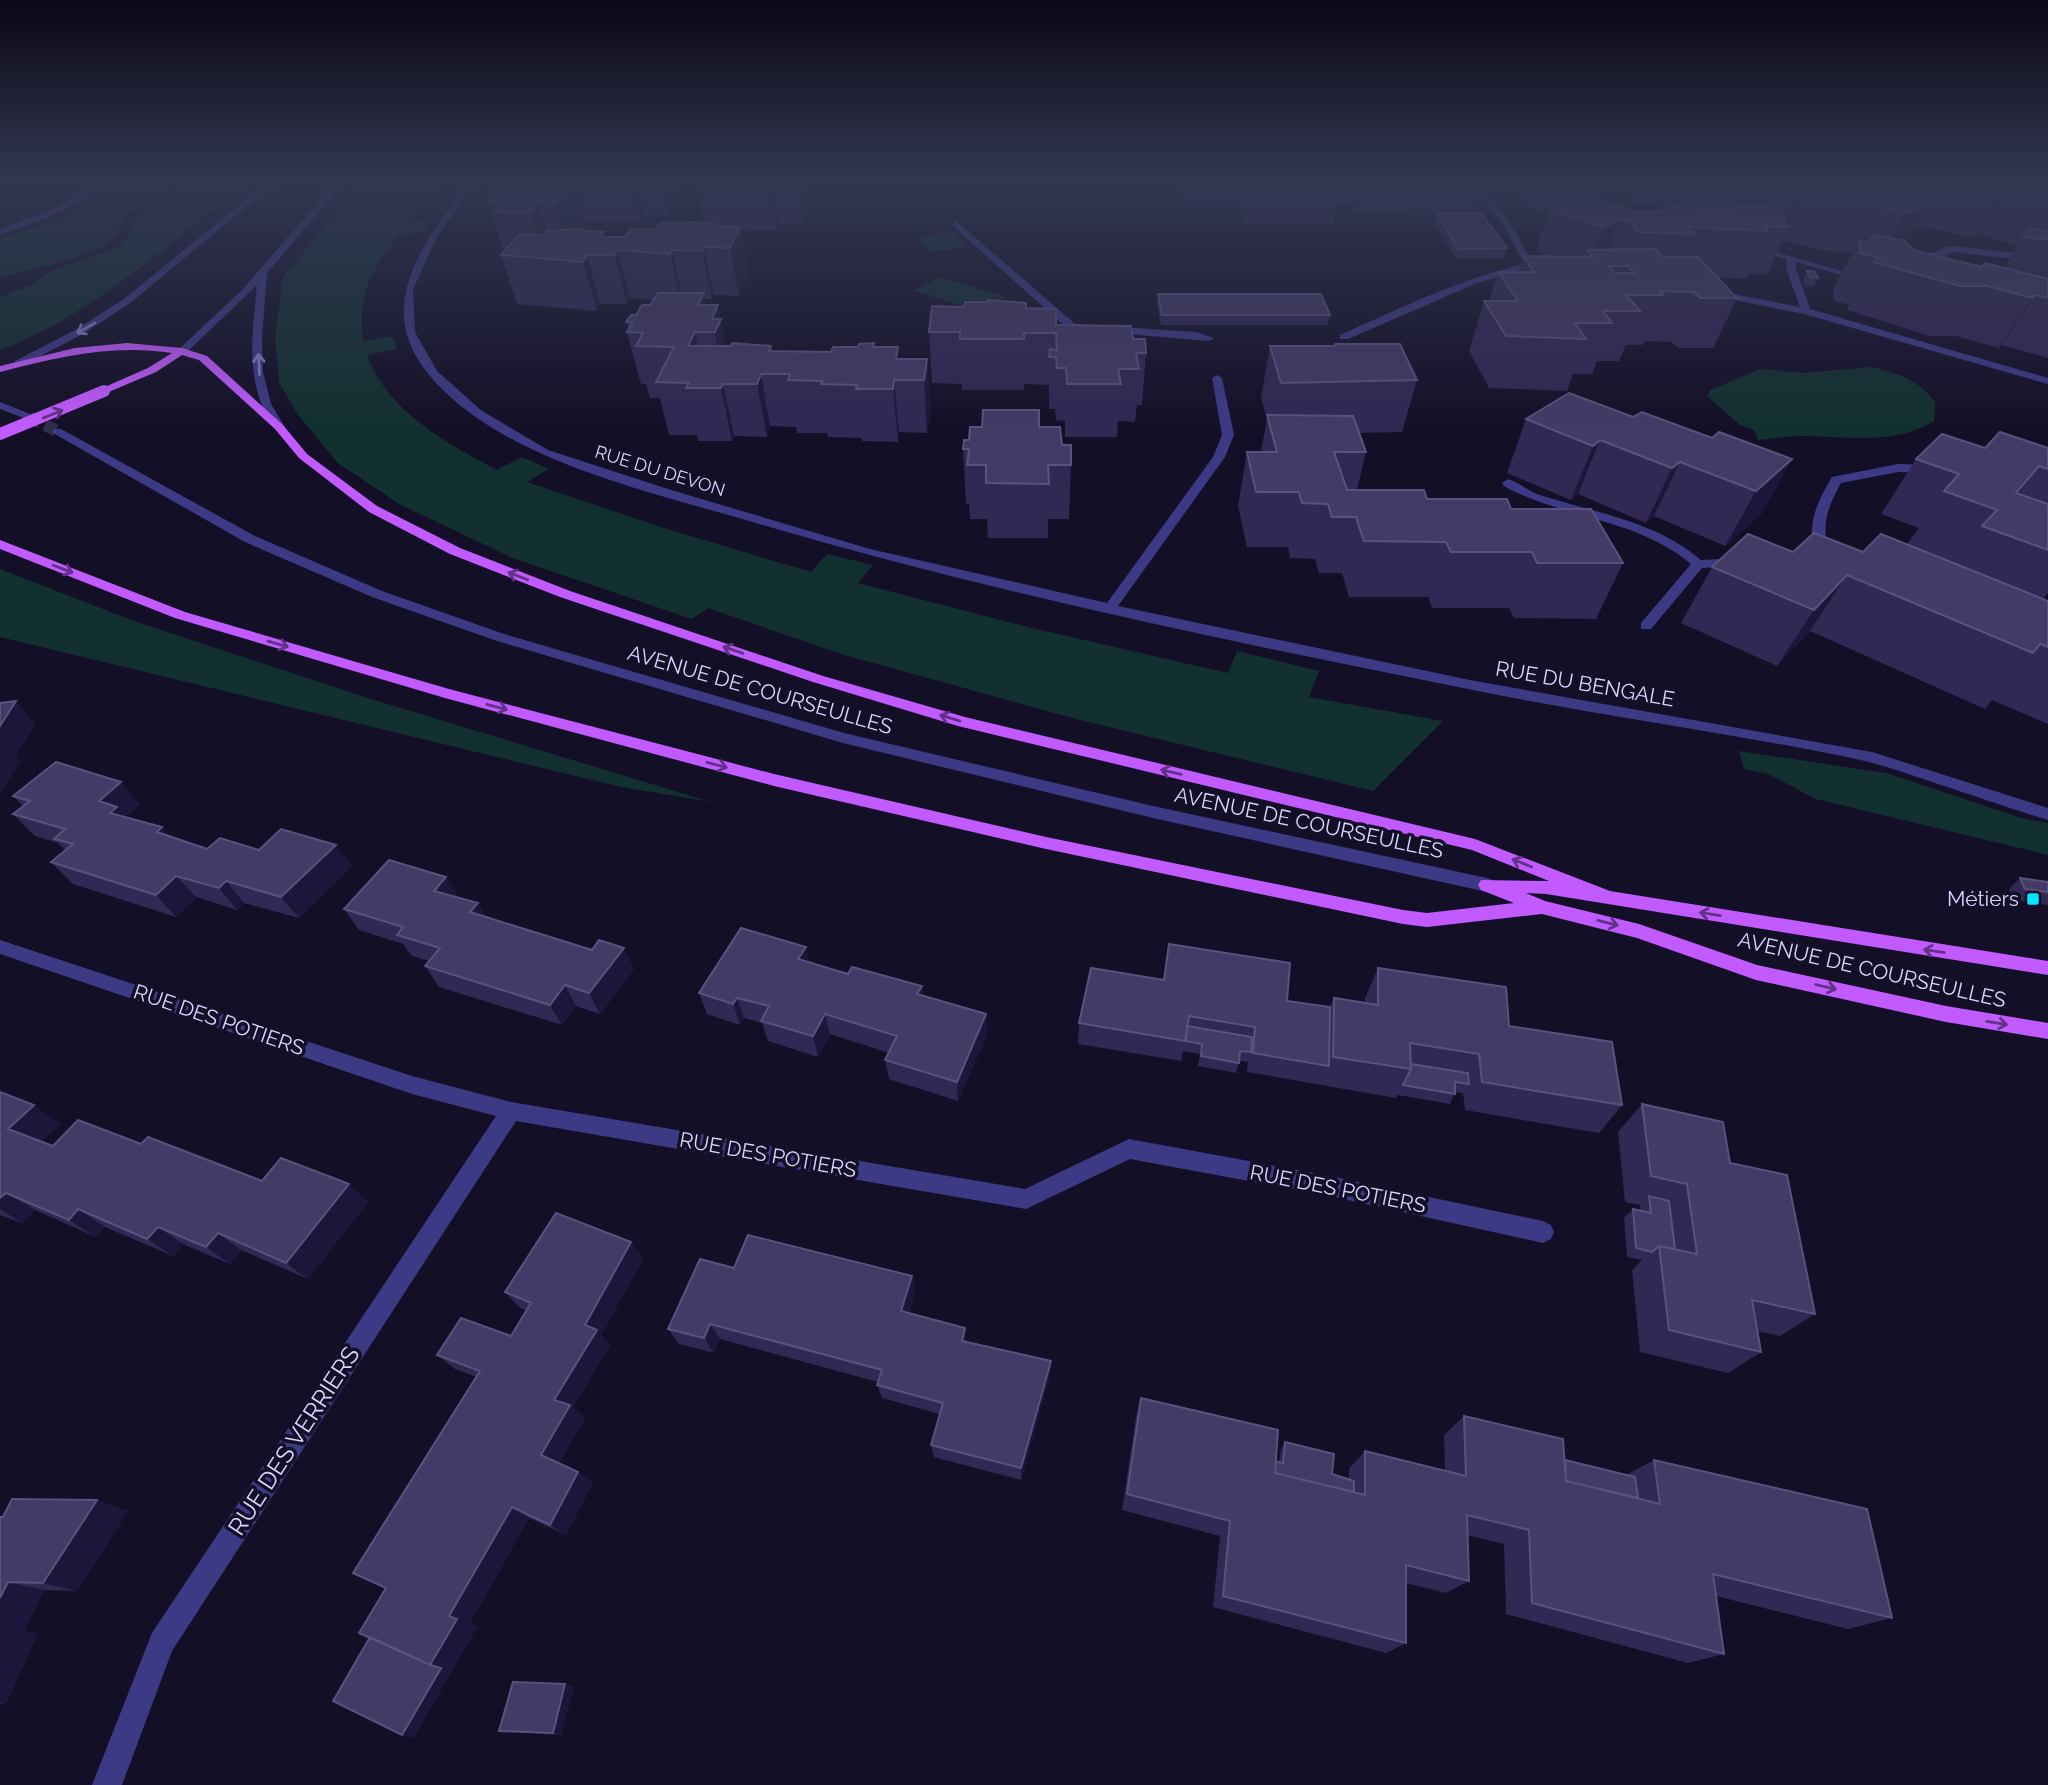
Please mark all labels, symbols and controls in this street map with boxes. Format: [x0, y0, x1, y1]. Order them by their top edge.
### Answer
one-way arrow [77, 321, 97, 335]
one-way arrow [252, 353, 265, 376]
one-way arrow [41, 406, 63, 419]
street label: RUE DU DEVON [593, 441, 728, 500]
one-way arrow [52, 564, 74, 577]
one-way arrow [507, 568, 529, 581]
one-way arrow [267, 638, 289, 651]
street label: AVENUE DE COURSEULLES [625, 640, 896, 739]
one-way arrow [722, 643, 744, 656]
street label: RUE DU BENGALE [1494, 655, 1676, 712]
one-way arrow [486, 701, 508, 714]
one-way arrow [939, 711, 961, 724]
one-way arrow [705, 759, 727, 772]
one-way arrow [1160, 765, 1183, 778]
street label: AVENUE DE COURSEULLES [1172, 782, 1446, 863]
one-way arrow [1511, 856, 1533, 869]
place label: Métiers [1947, 886, 2019, 911]
marker: Métiers [2025, 891, 2041, 907]
one-way arrow [1699, 907, 1721, 920]
one-way arrow [1596, 917, 1619, 930]
street label: AVENUE DE COURSEULLES [1736, 926, 2009, 1013]
one-way arrow [1923, 944, 1946, 957]
street label: RUE DES POTIERS [130, 979, 308, 1061]
one-way arrow [1814, 981, 1837, 995]
one-way arrow [1985, 1017, 2008, 1030]
street label: RUE DES POTIERS [678, 1127, 859, 1182]
street label: RUE DES POTIERS [1248, 1159, 1429, 1218]
street label: RUE DES VERRIERS [222, 1341, 365, 1541]

